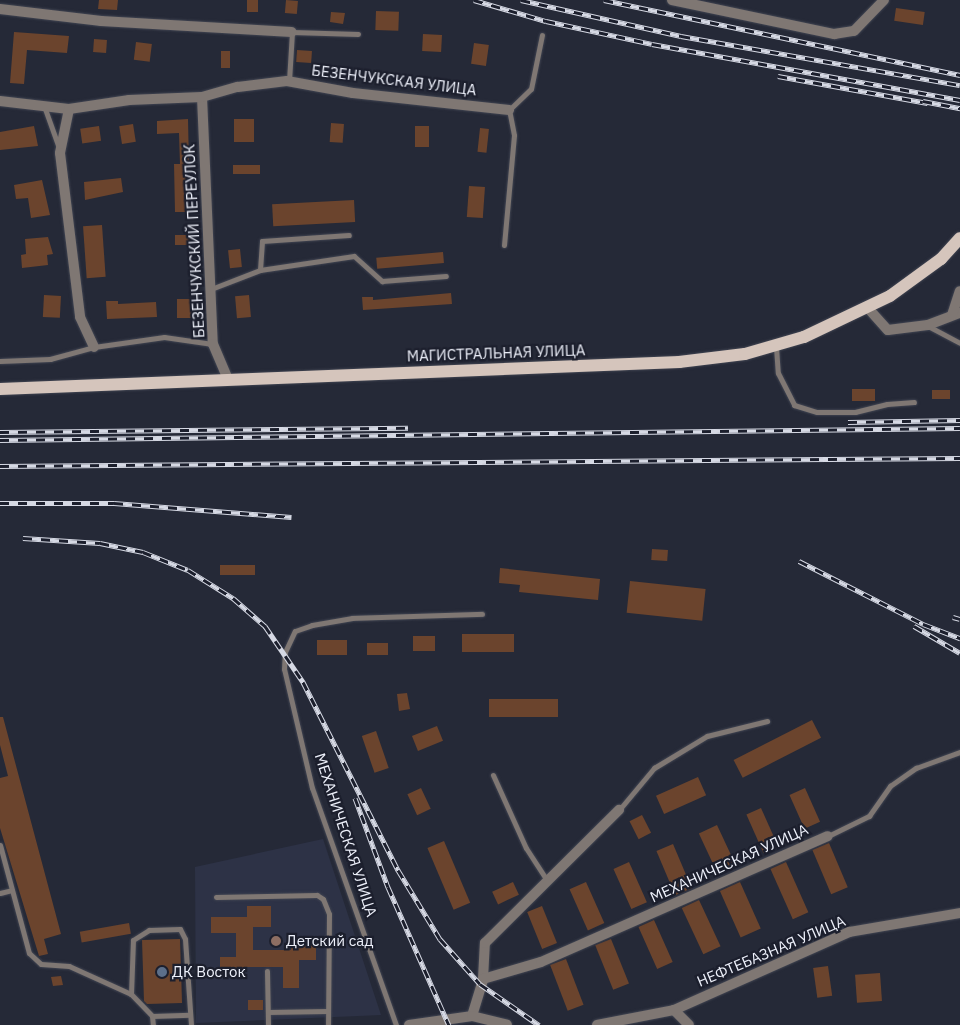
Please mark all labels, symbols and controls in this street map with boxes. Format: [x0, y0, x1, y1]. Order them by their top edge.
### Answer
street label: БЕЗЕНЧУКСКАЯ УЛИЦА [310, 61, 478, 99]
street label: БЕЗЕНЧУКСКИЙ ПЕРЕУЛОК [180, 143, 208, 339]
street label: МАГИСТРАЛЬНАЯ УЛИЦА [406, 341, 586, 365]
street label: МЕХАНИЧЕСКАЯ УЛИЦА [311, 751, 381, 919]
street label: МЕХАНИЧЕСКАЯ УЛИЦА [647, 820, 811, 906]
street label: НЕФТЕБАЗНАЯ УЛИЦА [694, 912, 848, 990]
place label: Детский сад [286, 932, 374, 950]
marker: Детский сад [270, 935, 282, 947]
place label: ДК Восток [172, 963, 246, 981]
marker: ДК Восток [156, 966, 168, 978]

